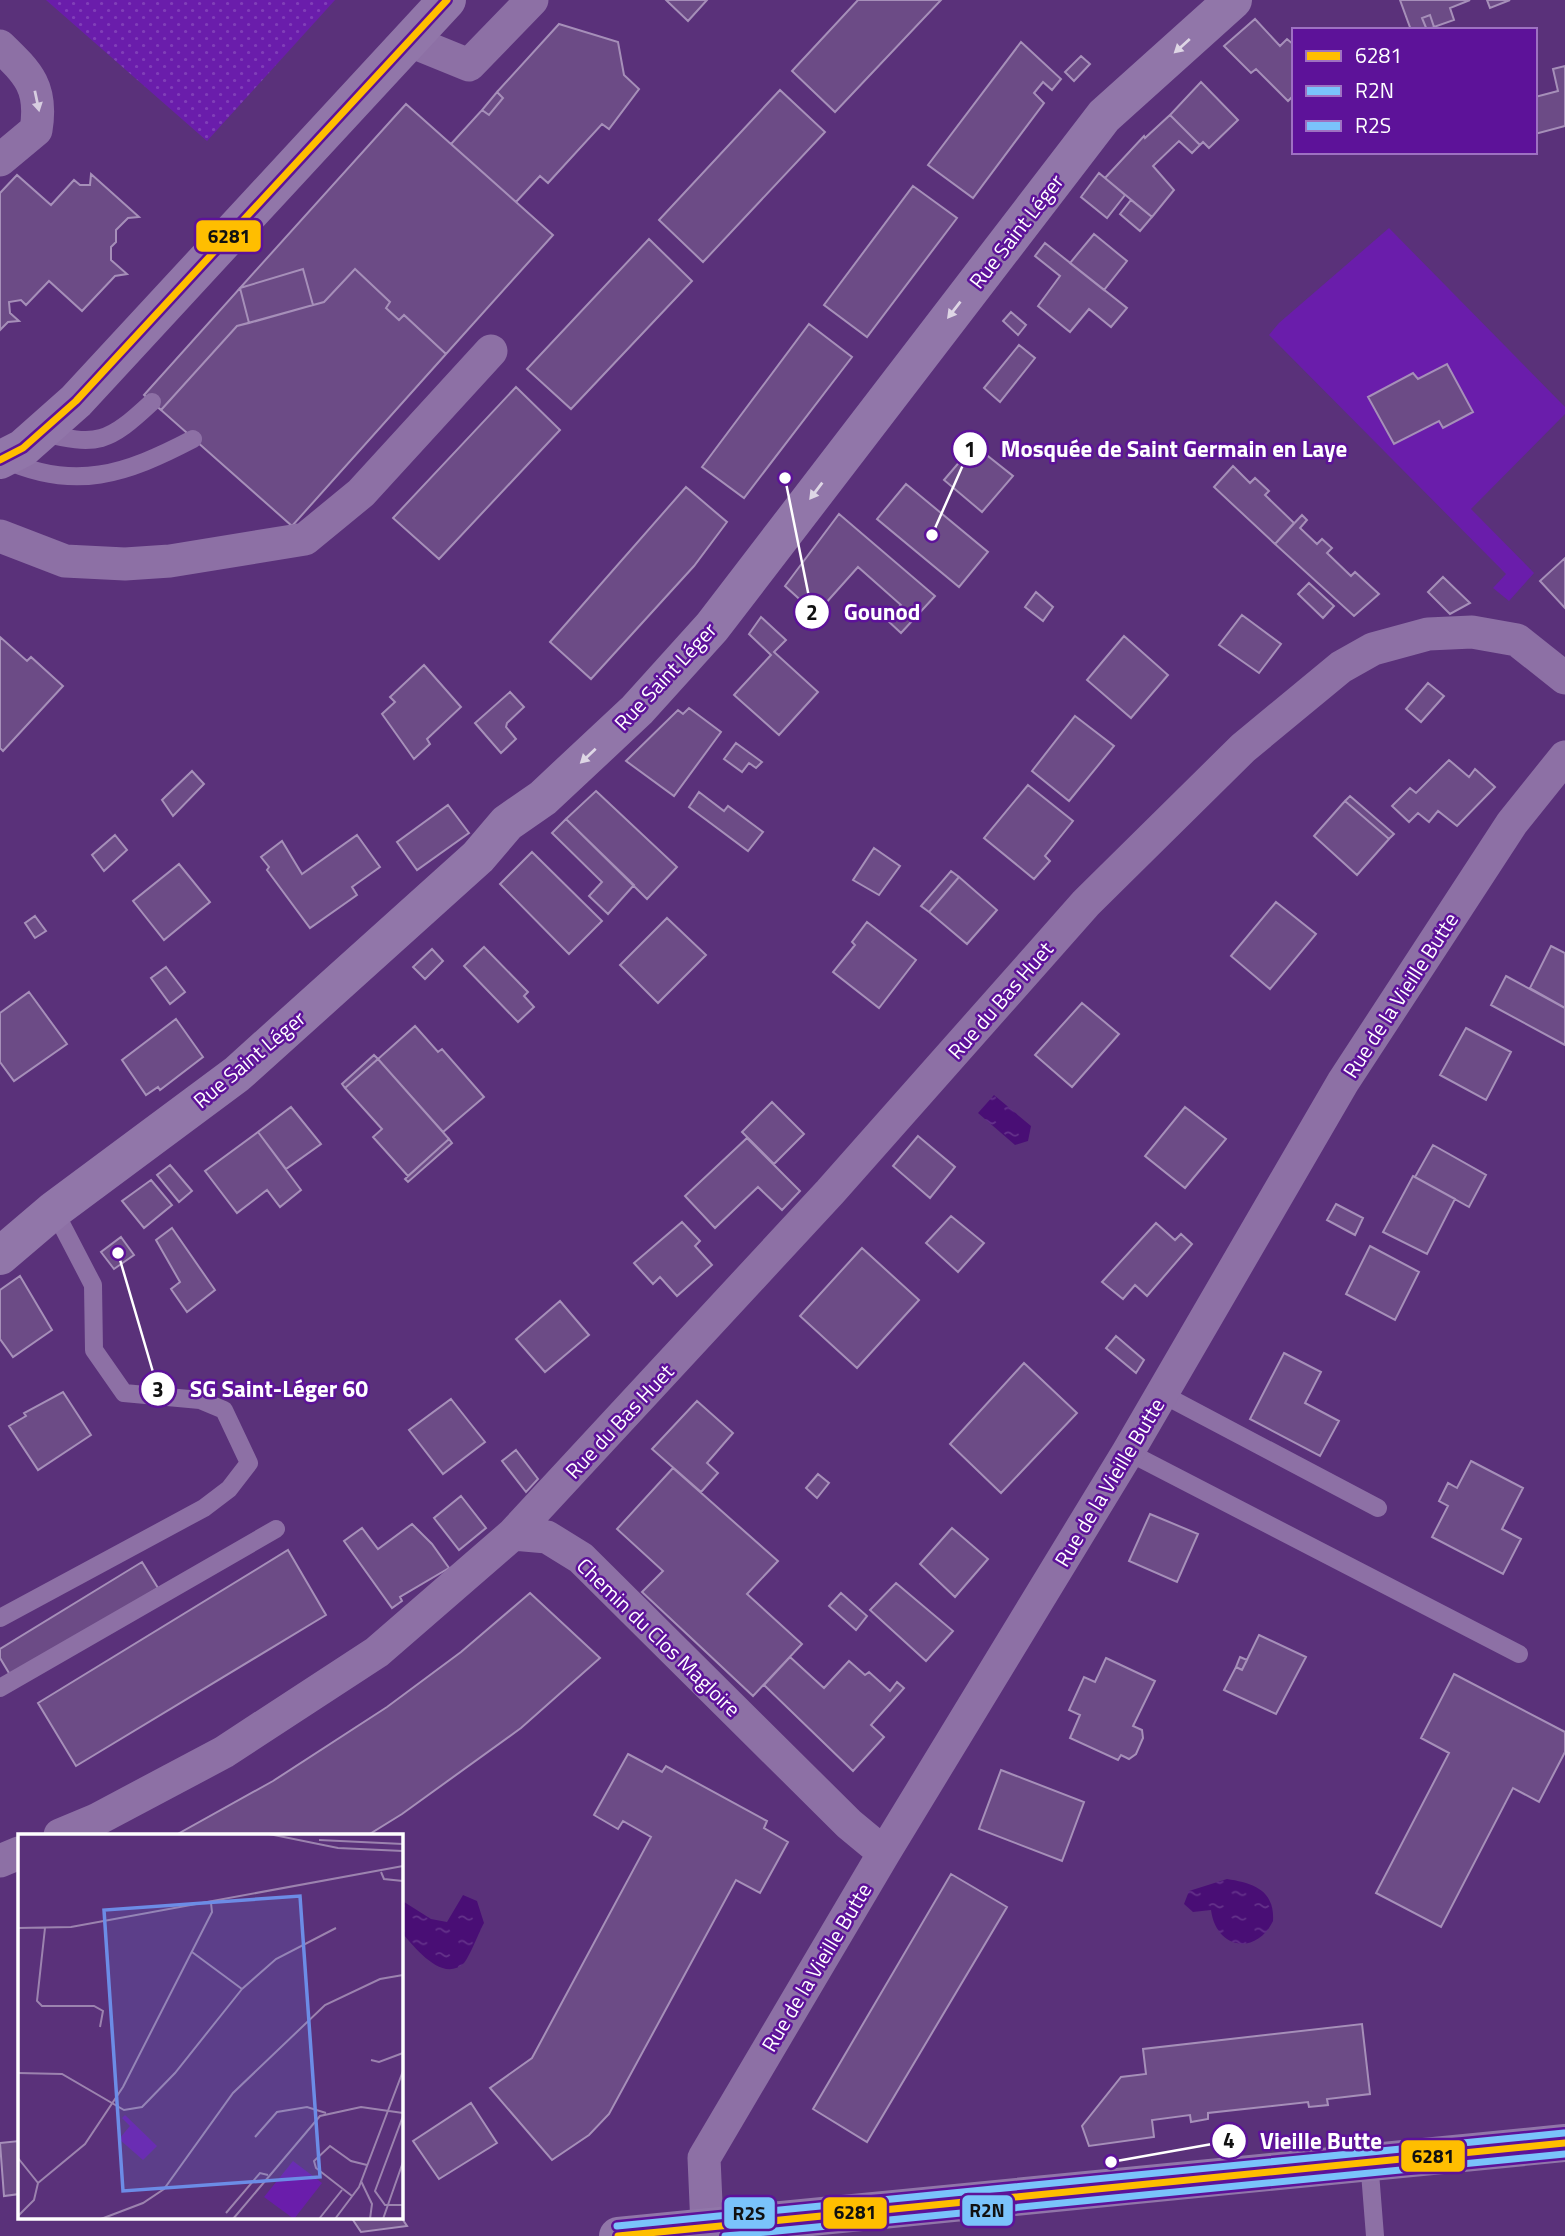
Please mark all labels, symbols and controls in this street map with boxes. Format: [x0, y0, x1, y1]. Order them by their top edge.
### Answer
legend [1292, 28, 1537, 154]
one-way arrow [1173, 38, 1191, 54]
text: 6281 [1355, 39, 1402, 71]
text: R2N [1355, 74, 1394, 106]
one-way arrow [31, 90, 42, 112]
text: R2S [1355, 109, 1391, 141]
street label: Rue Saint Léger [961, 167, 1071, 295]
line badge: 6281 [195, 219, 262, 253]
text: 6281 [208, 221, 250, 250]
one-way arrow [946, 300, 961, 318]
callout: Mosquée de Saint Germain en Laye [952, 427, 1361, 471]
text: Mosquée de Saint Germain en Laye [1001, 431, 1347, 466]
text: 1 [964, 433, 976, 465]
one-way arrow [808, 481, 823, 499]
callout: Gounod [794, 590, 934, 634]
text: Gounod [844, 594, 920, 629]
text: 2 [806, 596, 818, 628]
street label: Rue Saint Léger [606, 615, 724, 737]
one-way arrow [580, 747, 597, 763]
street label: Rue de la Vieille Butte [1334, 906, 1466, 1084]
street label: Rue du Bas Huet [940, 933, 1061, 1066]
street label: Rue Saint Léger [186, 1002, 312, 1116]
street label: Rue du Bas Huet [557, 1356, 681, 1486]
callout: SG Saint-Léger 60 [141, 1367, 382, 1411]
text: SG Saint-Léger 60 [190, 1371, 368, 1406]
text: 3 [152, 1373, 164, 1405]
street label: Rue de la Vieille Butte [1046, 1391, 1172, 1573]
street label: Chemin du Clos Magloire [570, 1550, 748, 1724]
inset map [18, 1834, 402, 2218]
street label: Rue de la Vieille Butte [753, 1876, 879, 2058]
callout: Vieille Butte [1211, 2119, 1396, 2163]
text: Vieille Butte [1260, 2123, 1382, 2158]
text: 4 [1223, 2124, 1235, 2156]
line badge: 6281 [1400, 2139, 1466, 2173]
text: 6281 [1412, 2141, 1454, 2170]
line badge: R2N [961, 2194, 1014, 2227]
text: R2N [969, 2195, 1005, 2224]
line badge: R2S [723, 2196, 776, 2230]
line badge: 6281 [822, 2196, 888, 2230]
text: 6281 [834, 2197, 876, 2226]
text: R2S [733, 2198, 765, 2227]

